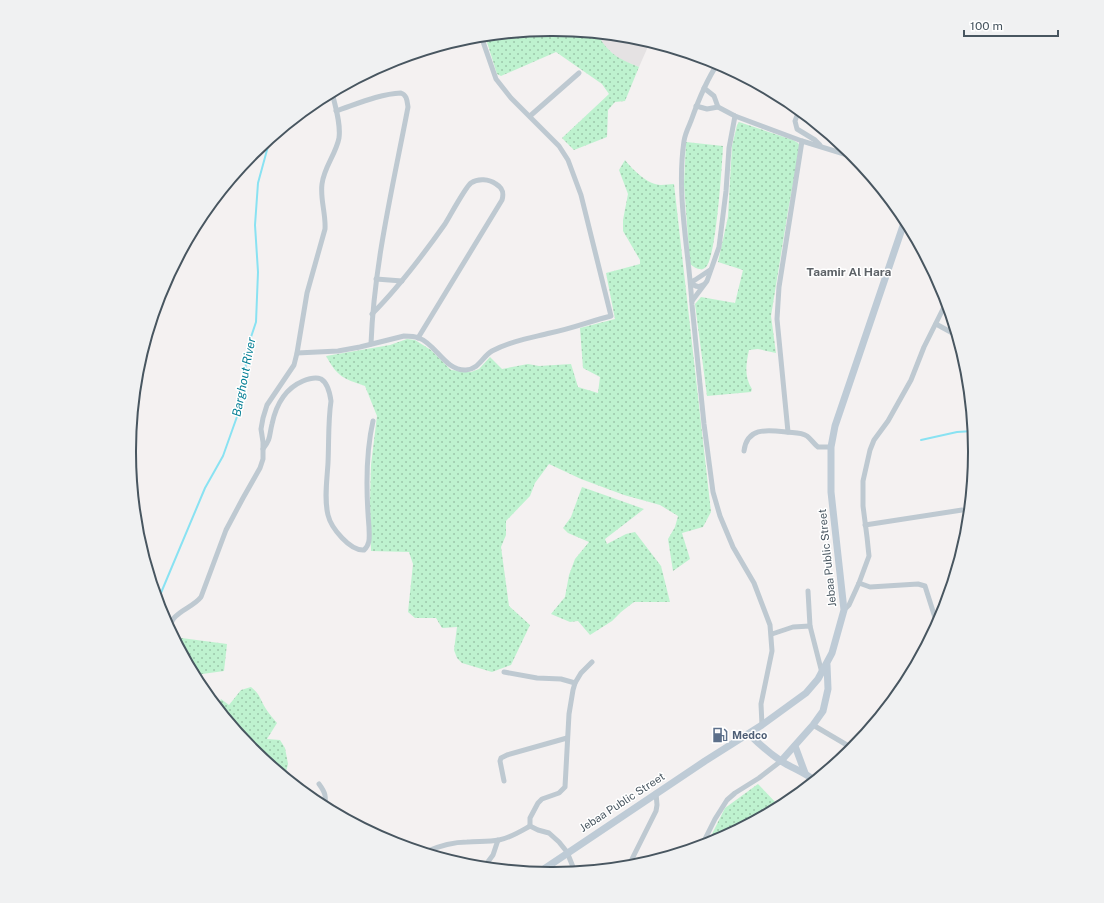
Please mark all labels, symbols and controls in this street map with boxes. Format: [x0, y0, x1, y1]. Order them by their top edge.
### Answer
scale bar [964, 12, 1058, 38]
text: 100 m [970, 19, 1003, 33]
district label: Taamir Al Hara [807, 265, 892, 279]
water label: Barghout River [229, 336, 259, 418]
street label: Jebaa Public Street [816, 508, 838, 608]
fuel station icon: Medco [711, 726, 729, 744]
place label: Medco [732, 729, 767, 741]
street label: Jebaa Public Street [577, 770, 667, 834]

